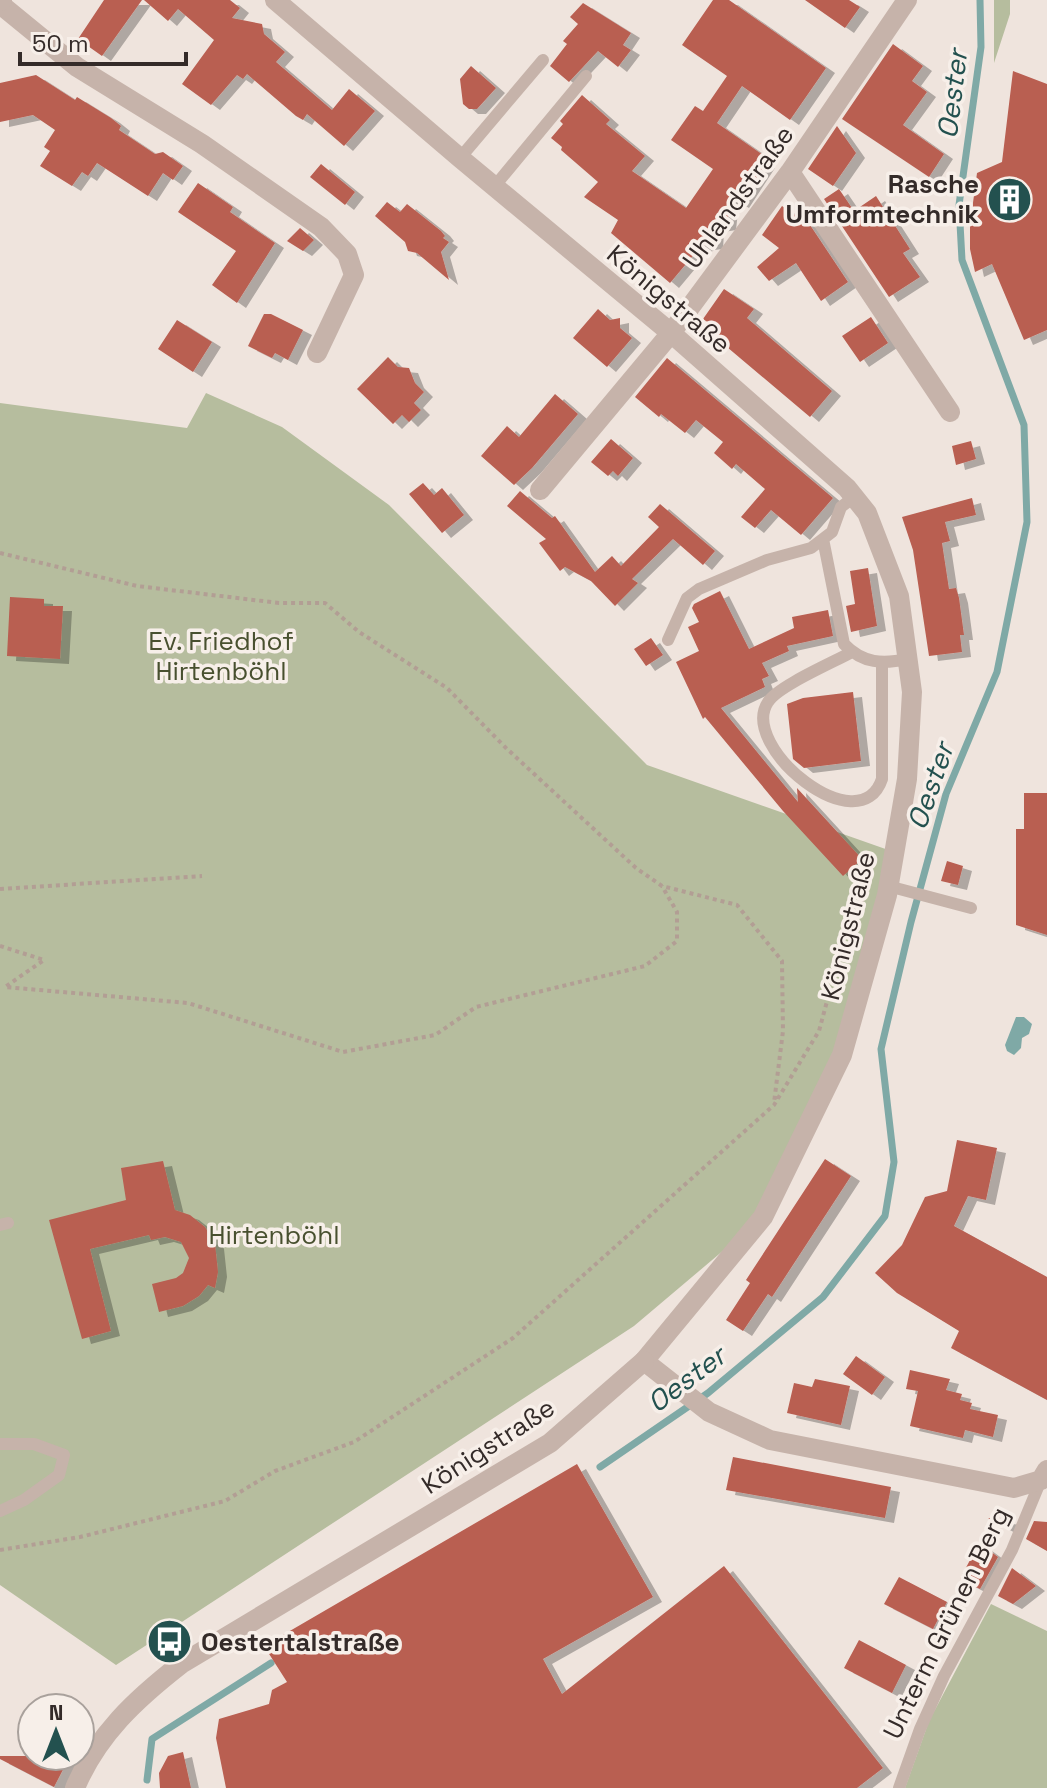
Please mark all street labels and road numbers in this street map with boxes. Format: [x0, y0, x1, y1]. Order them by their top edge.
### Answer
street label: Uhlandstraße [675, 119, 801, 275]
street label: Königstraße [600, 237, 738, 361]
street label: Königstraße [813, 848, 883, 1004]
street label: Königstraße [415, 1390, 561, 1502]
street label: Unterm Grünen Berg [875, 1501, 1017, 1745]

